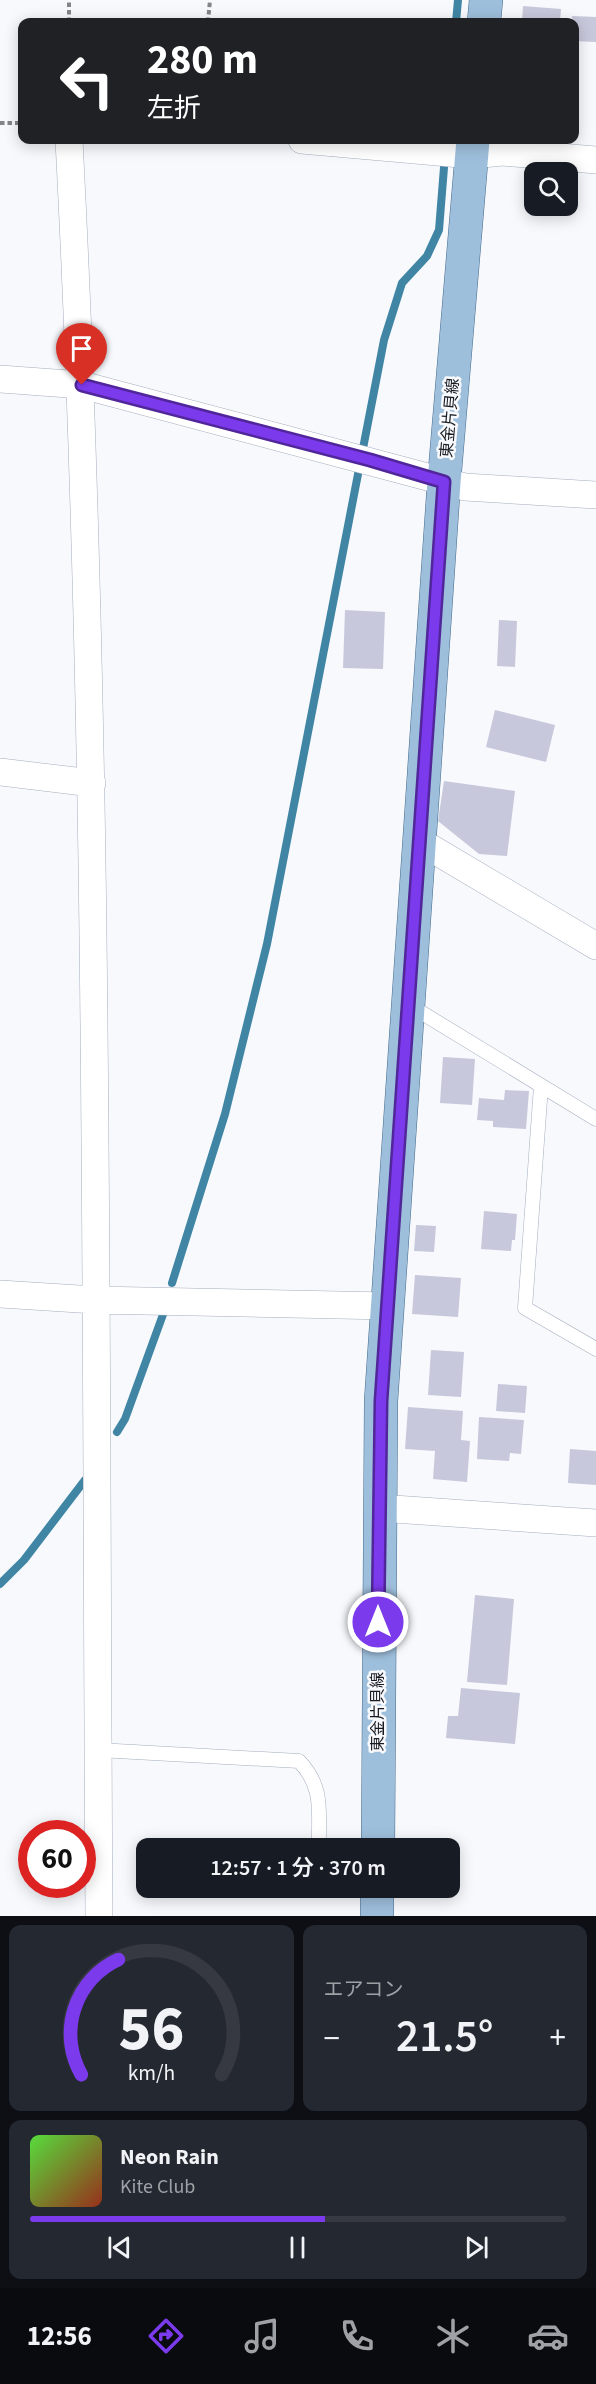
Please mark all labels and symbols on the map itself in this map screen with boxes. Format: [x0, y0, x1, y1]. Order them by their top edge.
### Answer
pin [56, 323, 107, 385]
street label: 東金片貝線 [436, 377, 464, 459]
position arrow [346, 1590, 410, 1654]
street label: 東金片貝線 [367, 1672, 389, 1752]
speed limit sign: 60 [18, 1820, 96, 1898]

